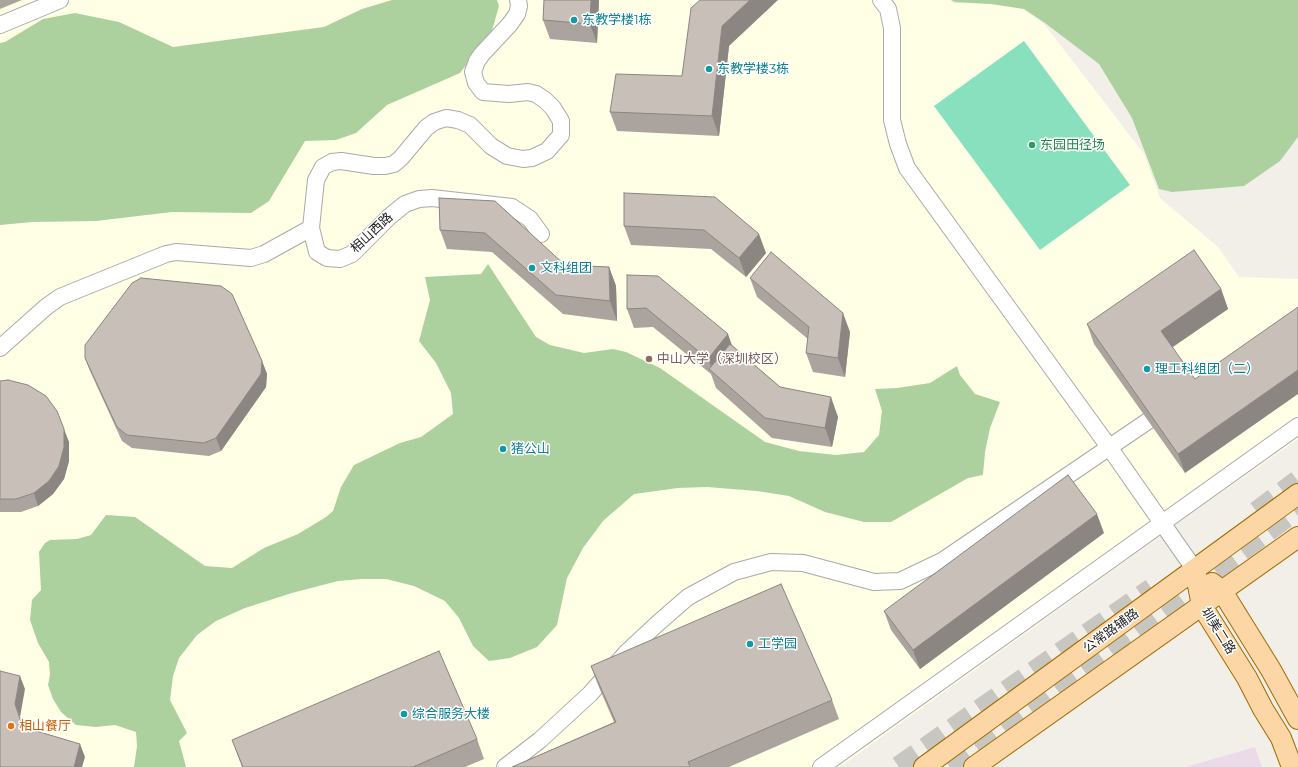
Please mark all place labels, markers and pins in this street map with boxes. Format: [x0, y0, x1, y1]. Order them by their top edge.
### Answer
place label: 东教学楼1栋 [582, 12, 652, 28]
marker: 东教学楼1栋 [569, 15, 579, 25]
place label: 东教学楼3栋 [717, 61, 789, 77]
marker: 东教学楼3栋 [704, 64, 714, 74]
place label: 东园田径场 [1040, 137, 1105, 153]
marker: 东园田径场 [1027, 140, 1037, 150]
place label: 文科组团 [540, 260, 592, 276]
marker: 文科组团 [527, 263, 537, 273]
place label: 中山大学（深圳校区） [657, 351, 787, 367]
marker: 中山大学（深圳校区） [644, 354, 654, 364]
place label: 理工科组团（二） [1155, 361, 1259, 377]
marker: 理工科组团（二） [1142, 364, 1152, 374]
place label: 猪公山 [511, 441, 550, 457]
marker: 猪公山 [498, 444, 508, 454]
place label: 工学园 [758, 636, 797, 652]
marker: 工学园 [745, 639, 755, 649]
place label: 综合服务大楼 [412, 706, 490, 722]
marker: 综合服务大楼 [399, 709, 409, 719]
place label: 相山餐厅 [19, 718, 71, 734]
marker: 相山餐厅 [6, 721, 16, 731]

